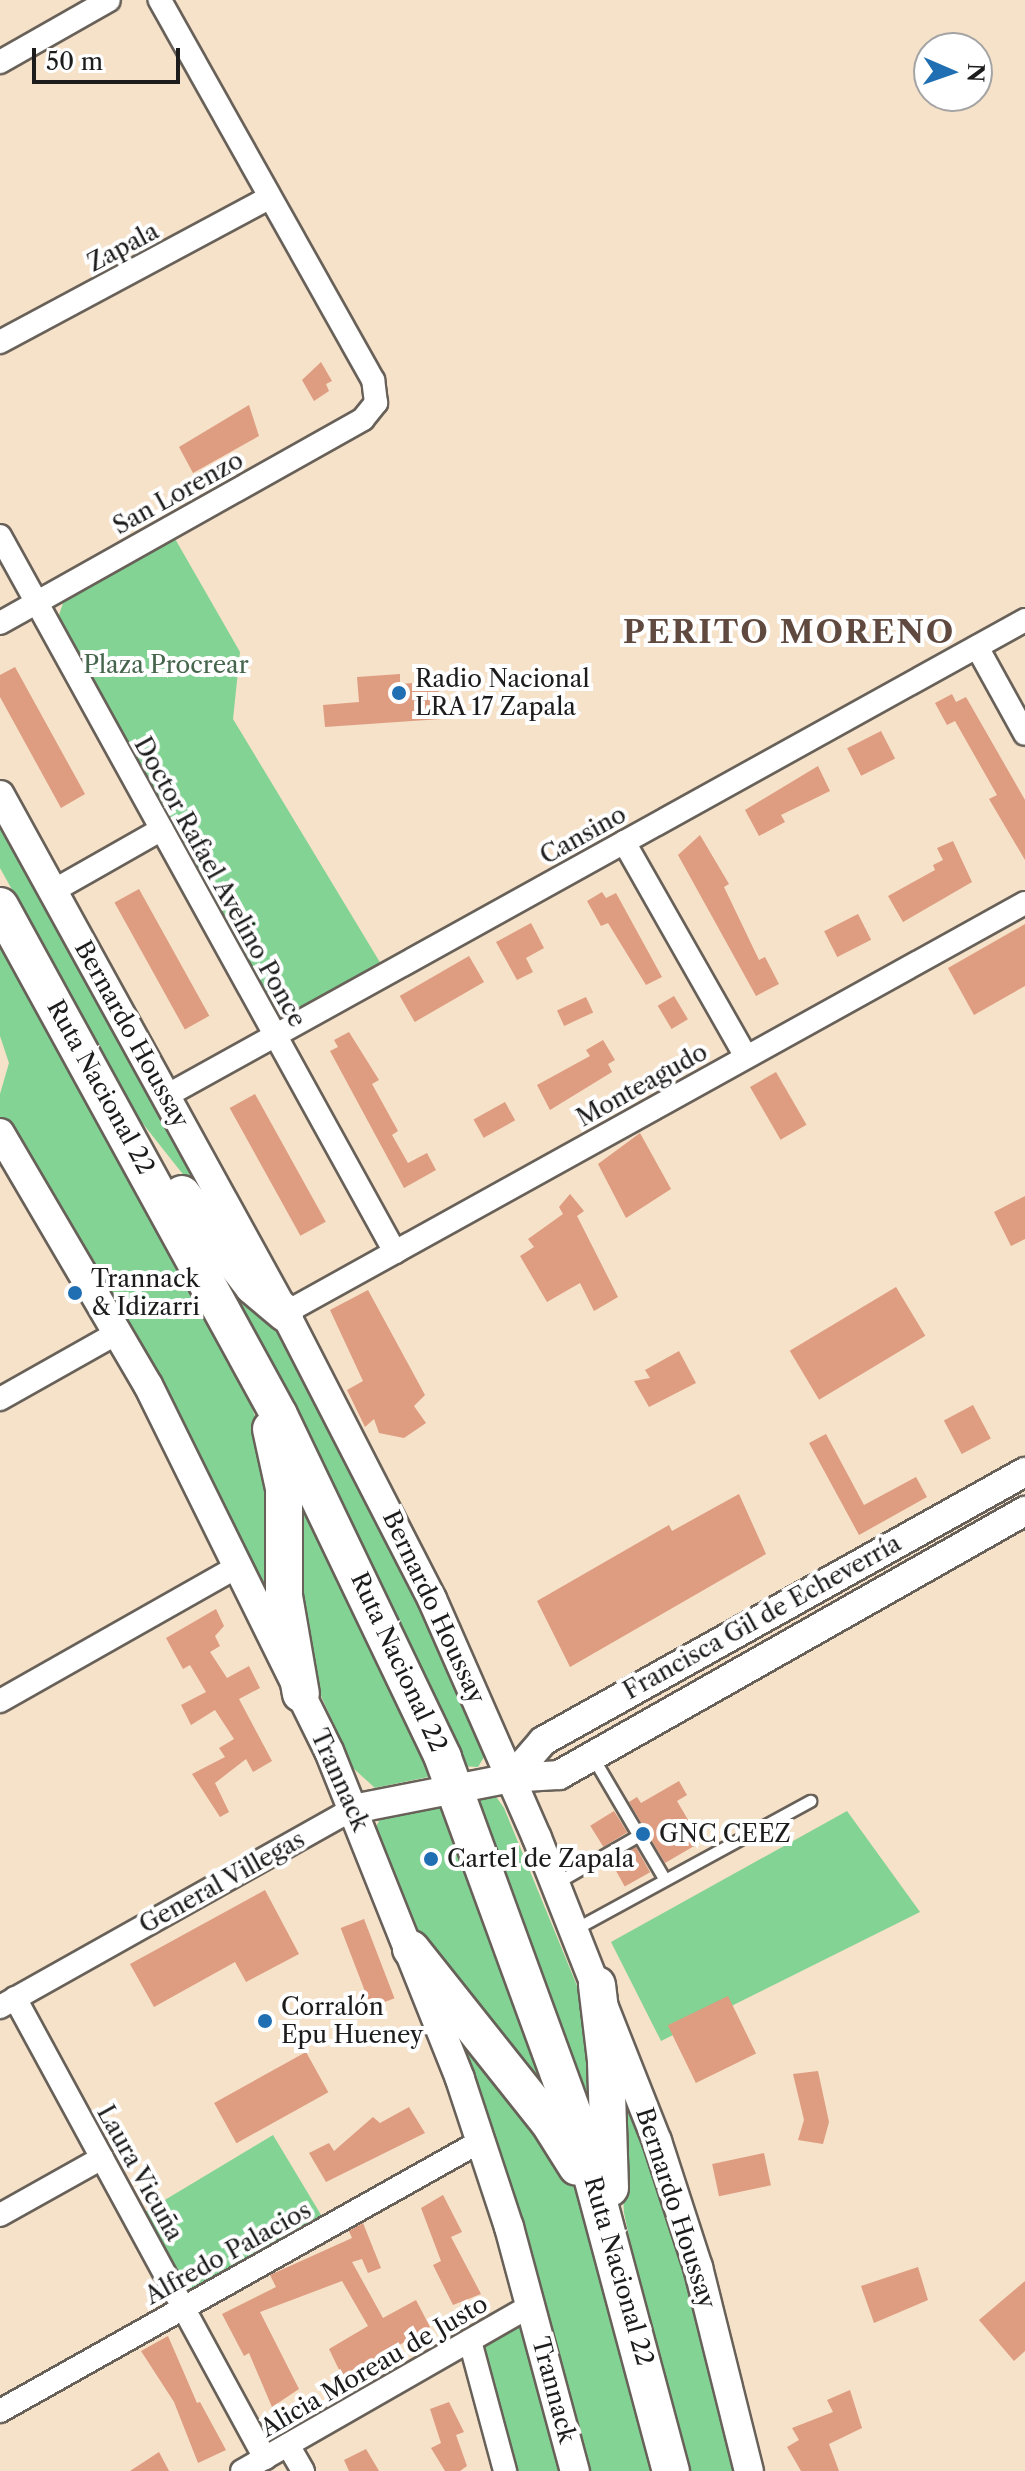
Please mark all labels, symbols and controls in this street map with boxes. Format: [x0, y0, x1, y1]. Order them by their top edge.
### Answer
scale bar [36, 32, 184, 82]
north arrow [913, 32, 993, 112]
text: 50 m [46, 47, 103, 76]
text: N [962, 63, 989, 83]
street label: Zapala [83, 216, 163, 278]
street label: San Lorenzo [108, 445, 248, 541]
district label: PERITO MORENO [623, 613, 955, 651]
park label: Plaza Procrear [83, 651, 249, 679]
place label: Radio Nacional LRA 17 Zapala [415, 665, 590, 721]
marker: Radio Nacional LRA 17 Zapala [390, 684, 408, 702]
street label: Doctor Rafael Avelino Ponce [128, 731, 312, 1033]
street label: Cansino [535, 800, 631, 870]
street label: Bernardo Houssay [69, 935, 195, 1133]
street label: Ruta Nacional 22 [41, 995, 161, 1179]
street label: Monteagudo [572, 1037, 712, 1133]
place label: Trannack & Idizarri [91, 1265, 200, 1321]
marker: Trannack & Idizarri [66, 1284, 84, 1302]
street label: Bernardo Houssay [377, 1506, 491, 1708]
street label: Francisca Gil de Echeverría [618, 1529, 906, 1705]
street label: Ruta Nacional 22 [345, 1567, 453, 1757]
street label: Trannack [305, 1725, 375, 1835]
place label: GNC CEEZ [659, 1820, 791, 1848]
street label: General Villegas [134, 1824, 310, 1940]
marker: GNC CEEZ [634, 1825, 652, 1843]
place label: Cartel de Zapala [447, 1845, 634, 1873]
marker: Cartel de Zapala [422, 1850, 440, 1868]
place label: Corralón Epu Hueney [281, 1993, 423, 2049]
marker: Corralón Epu Hueney [256, 2012, 274, 2030]
street label: Laura Vicuña [91, 2100, 189, 2246]
street label: Bernardo Houssay [630, 2104, 722, 2312]
street label: Ruta Nacional 22 [578, 2173, 660, 2369]
street label: Alfredo Palacios [140, 2195, 316, 2311]
street label: Alicia Moreau de Justo [255, 2289, 493, 2443]
street label: Trannack [526, 2334, 582, 2446]

